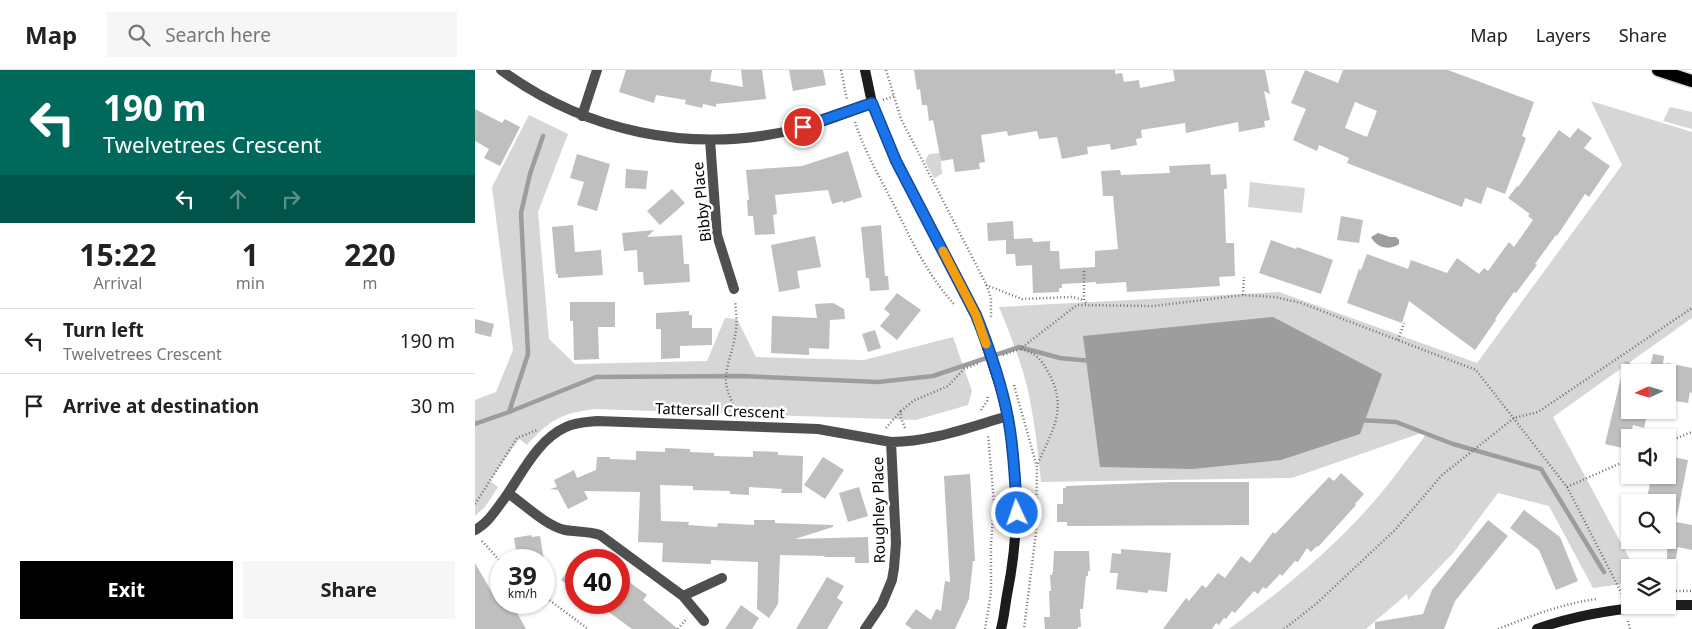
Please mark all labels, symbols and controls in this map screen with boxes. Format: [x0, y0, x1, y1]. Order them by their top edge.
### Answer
search box [107, 12, 457, 57]
text: Map [25, 18, 77, 51]
icon: search [125, 21, 153, 49]
text: Search here [165, 22, 271, 48]
text: Map [1470, 23, 1508, 47]
text: Layers [1536, 23, 1591, 47]
text: Share [1619, 23, 1667, 47]
text: 190 m [103, 84, 206, 131]
icon: left [20, 90, 85, 155]
pin [782, 106, 824, 148]
icon: arrive [789, 113, 817, 141]
text: Twelvetrees Crescent [103, 129, 321, 159]
street label: Bibby Place [687, 161, 715, 243]
icon: left [171, 185, 199, 213]
icon: ahead [224, 185, 252, 213]
icon: right [277, 185, 305, 213]
text: 15:22 [79, 234, 156, 275]
text: 1 [242, 234, 259, 275]
text: 220 [344, 234, 396, 275]
text: Arrival [93, 272, 142, 294]
text: min [236, 272, 265, 294]
text: m [362, 272, 377, 294]
text: Turn left [63, 317, 144, 343]
icon: left [20, 327, 48, 355]
text: 190 m [400, 328, 455, 354]
text: Twelvetrees Crescent [63, 343, 222, 365]
north arrow [1621, 364, 1676, 419]
map controls [1621, 364, 1676, 614]
icon: arrive [20, 392, 48, 420]
text: Arrive at destination [63, 393, 259, 419]
text: 30 m [411, 393, 455, 419]
street label: Tattersall Crescent [655, 398, 786, 422]
button: sound [1621, 429, 1676, 484]
street label: Roughley Place [867, 456, 889, 564]
position arrow [990, 486, 1042, 538]
button: search [1621, 494, 1676, 549]
speed limit sign: 40 [565, 549, 630, 614]
text: 39 [508, 558, 537, 592]
button: layers [1621, 559, 1676, 614]
button: Exit [20, 561, 233, 619]
button: Share [243, 561, 455, 619]
text: km/h [508, 585, 537, 602]

